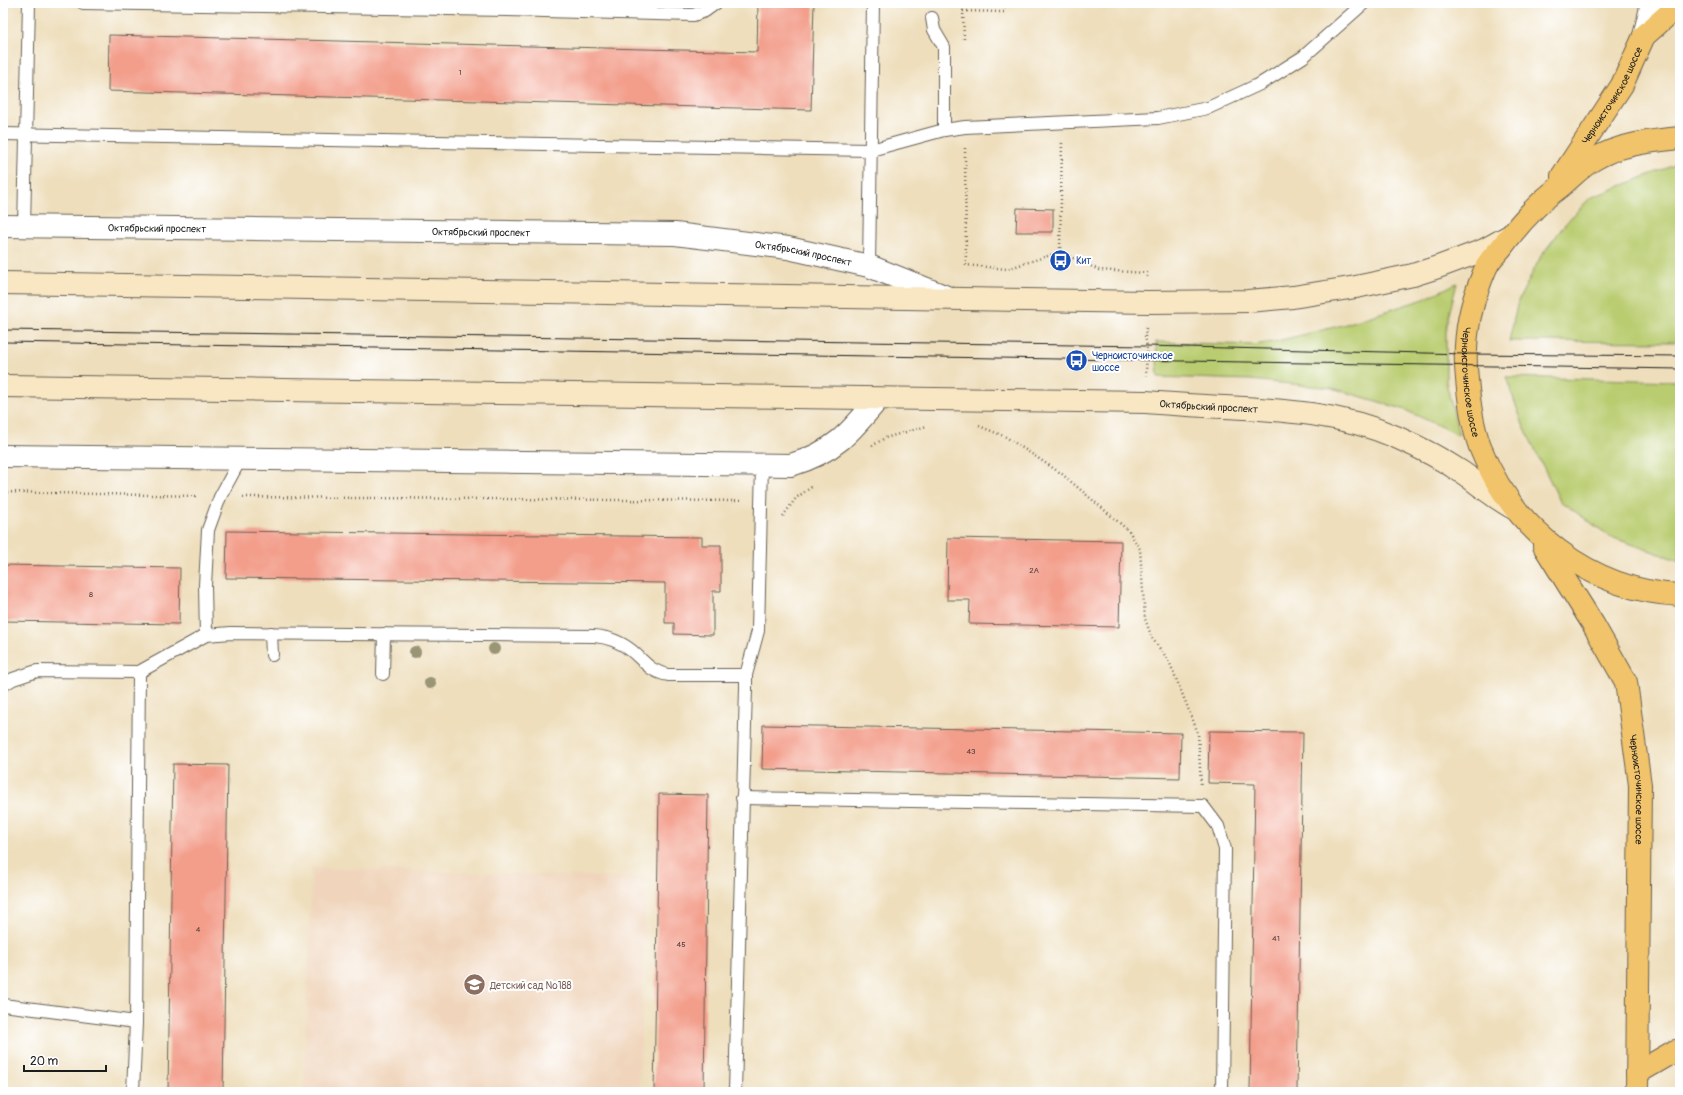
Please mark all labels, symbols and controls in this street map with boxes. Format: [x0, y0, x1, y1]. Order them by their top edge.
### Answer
street label: Черноисточинское шоссе [1580, 45, 1645, 147]
house number: 1 [458, 68, 462, 77]
street label: Октябрьский проспект [108, 222, 206, 235]
street label: Октябрьский проспект [432, 226, 530, 239]
street label: Октябрьский проспект [754, 239, 853, 269]
bus stop icon: Кит [1047, 247, 1073, 273]
place label: Кит [1076, 255, 1091, 267]
street label: Черноисточинское шоссе [1459, 326, 1481, 439]
bus stop icon: Черноисточинское шоссе [1064, 348, 1090, 374]
place label: Черноисточинское шоссе [1092, 350, 1173, 374]
street label: Октябрьский проспект [1159, 398, 1258, 416]
house number: 2А [1029, 566, 1039, 575]
house number: 8 [89, 590, 93, 599]
street label: Черноисточинское шоссе [1626, 734, 1645, 845]
house number: 43 [966, 747, 976, 756]
house number: 4 [196, 925, 201, 934]
house number: 41 [1272, 934, 1280, 943]
house number: 45 [677, 940, 685, 949]
school or university icon: Детский сад №188 [462, 972, 488, 998]
place label: Детский сад №188 [489, 980, 572, 992]
scale bar [24, 1047, 106, 1073]
text: 20 m [30, 1054, 59, 1069]

